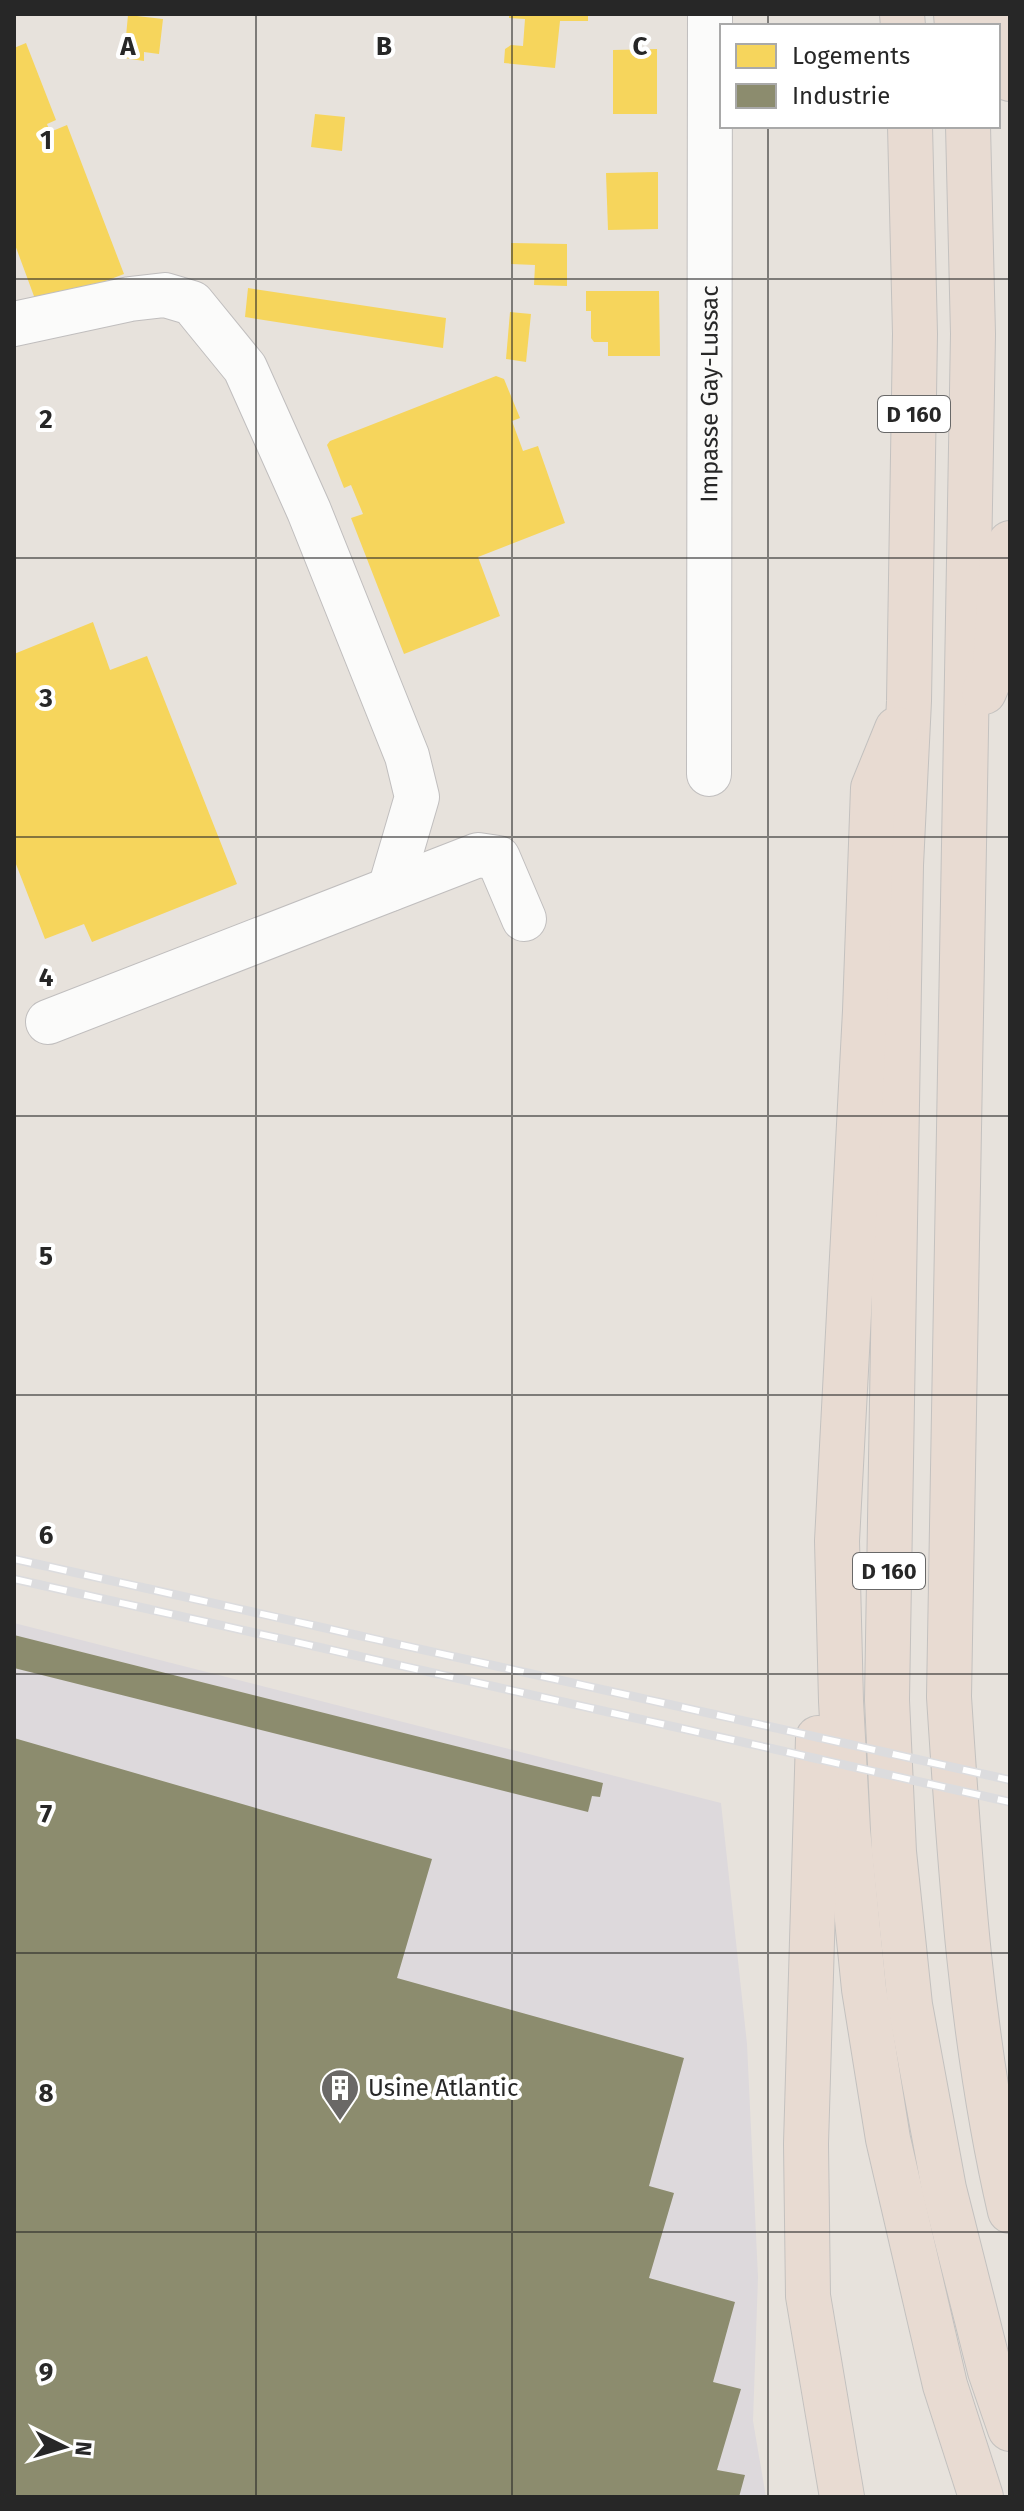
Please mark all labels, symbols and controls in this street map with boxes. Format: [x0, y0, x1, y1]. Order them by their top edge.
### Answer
legend [720, 24, 1000, 128]
text: A [119, 31, 136, 62]
text: B [376, 31, 392, 62]
text: C [633, 31, 648, 62]
text: Logements [792, 42, 910, 70]
text: Industrie [792, 82, 890, 110]
text: 1 [40, 125, 52, 156]
street label: Impasse Gay-Lussac [695, 285, 724, 503]
road number: D 160 [878, 396, 950, 432]
text: 2 [39, 404, 53, 435]
text: 3 [38, 683, 53, 714]
text: 4 [39, 962, 54, 993]
text: 5 [39, 1241, 53, 1272]
text: 6 [39, 1520, 54, 1551]
road number: D 160 [853, 1553, 925, 1589]
text: 7 [40, 1799, 52, 1830]
building icon: Usine Atlantic [319, 2067, 361, 2122]
place label: Usine Atlantic [368, 2074, 518, 2102]
text: 8 [38, 2078, 54, 2109]
text: 9 [39, 2357, 53, 2388]
north arrow [24, 2407, 104, 2487]
text: N [69, 2440, 98, 2457]

